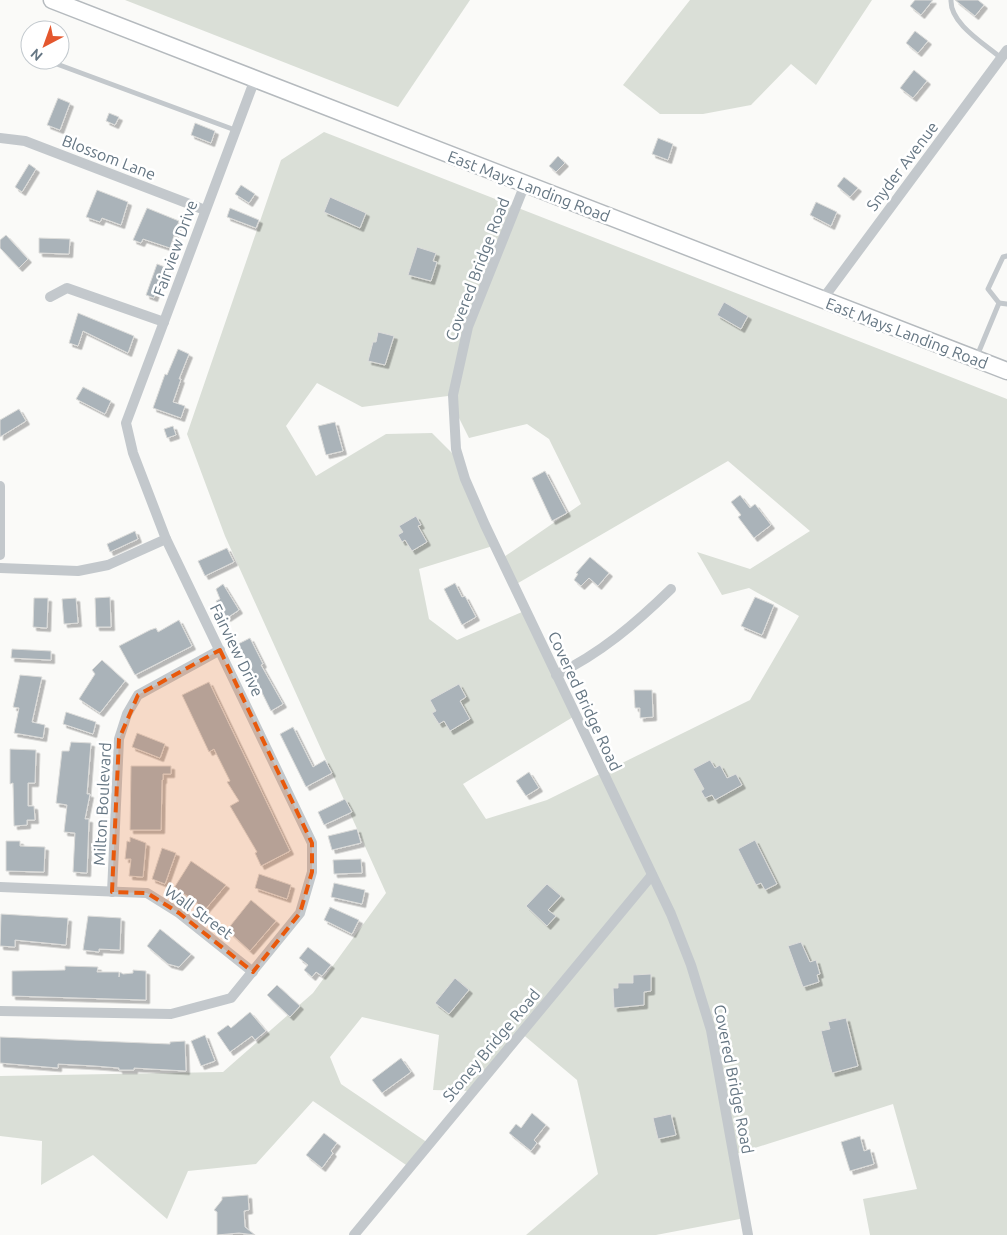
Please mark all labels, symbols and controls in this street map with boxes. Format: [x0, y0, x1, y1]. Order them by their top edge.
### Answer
north arrow [20, 20, 70, 70]
text: N [27, 45, 46, 64]
street label: Snyder Avenue [863, 118, 941, 214]
street label: Blossom Lane [60, 131, 158, 183]
street label: East Mays Landing Road [445, 147, 613, 225]
street label: Covered Bridge Road [441, 195, 513, 343]
street label: Fairview Drive [149, 198, 201, 298]
street label: East Mays Landing Road [823, 294, 991, 372]
street label: Fairview Drive [207, 601, 267, 699]
street label: Covered Bridge Road [545, 628, 625, 774]
street label: Milton Boulevard [90, 742, 114, 866]
street label: Wall Street [162, 881, 237, 943]
street label: Stoney Bridge Road [439, 985, 543, 1105]
street label: Covered Bridge Road [711, 1003, 757, 1155]

